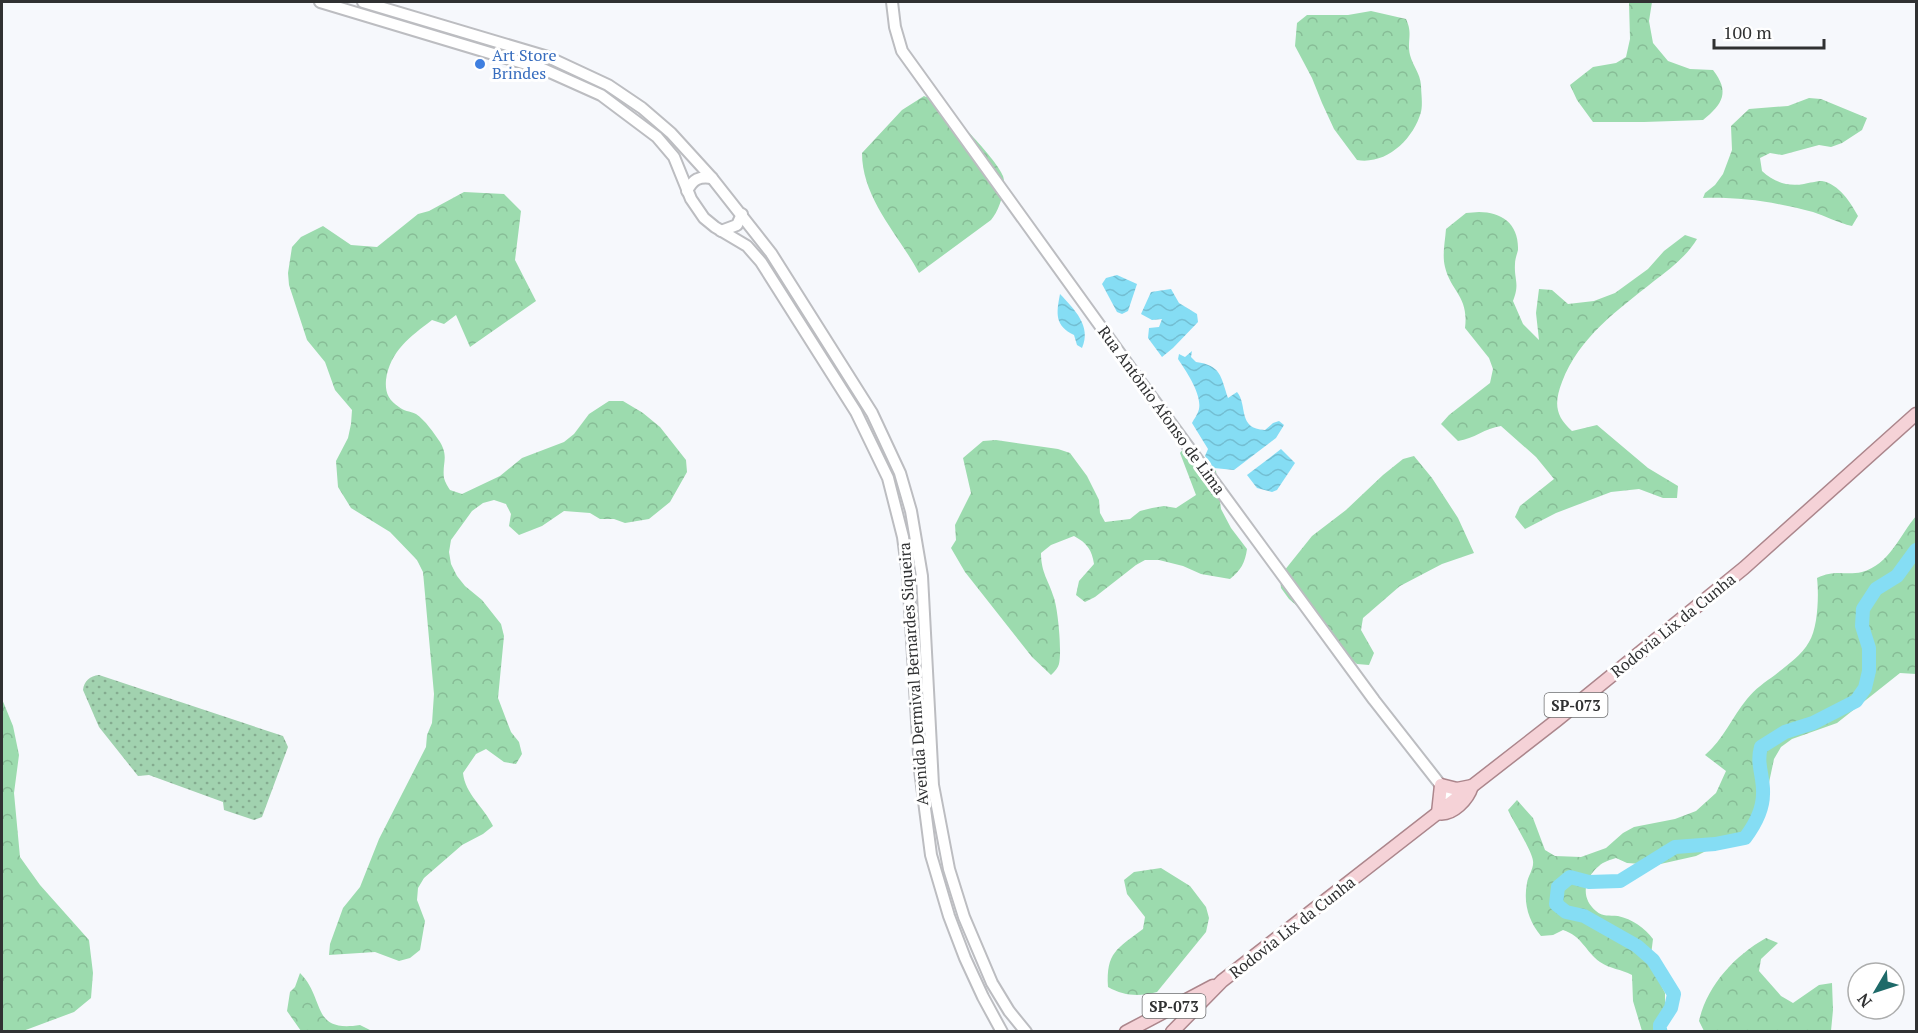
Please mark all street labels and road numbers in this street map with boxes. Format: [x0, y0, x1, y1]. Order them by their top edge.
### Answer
street label: Rua Antônio Afonso de Lima [1093, 321, 1231, 499]
street label: Avenida Dermival Bernardes Siqueira [893, 542, 933, 806]
street label: Rodovia Lix da Cunha [1606, 568, 1740, 682]
road number: SP-073 [1544, 693, 1608, 717]
street label: Rodovia Lix da Cunha [1224, 871, 1360, 983]
road number: SP-073 [1142, 994, 1206, 1018]

